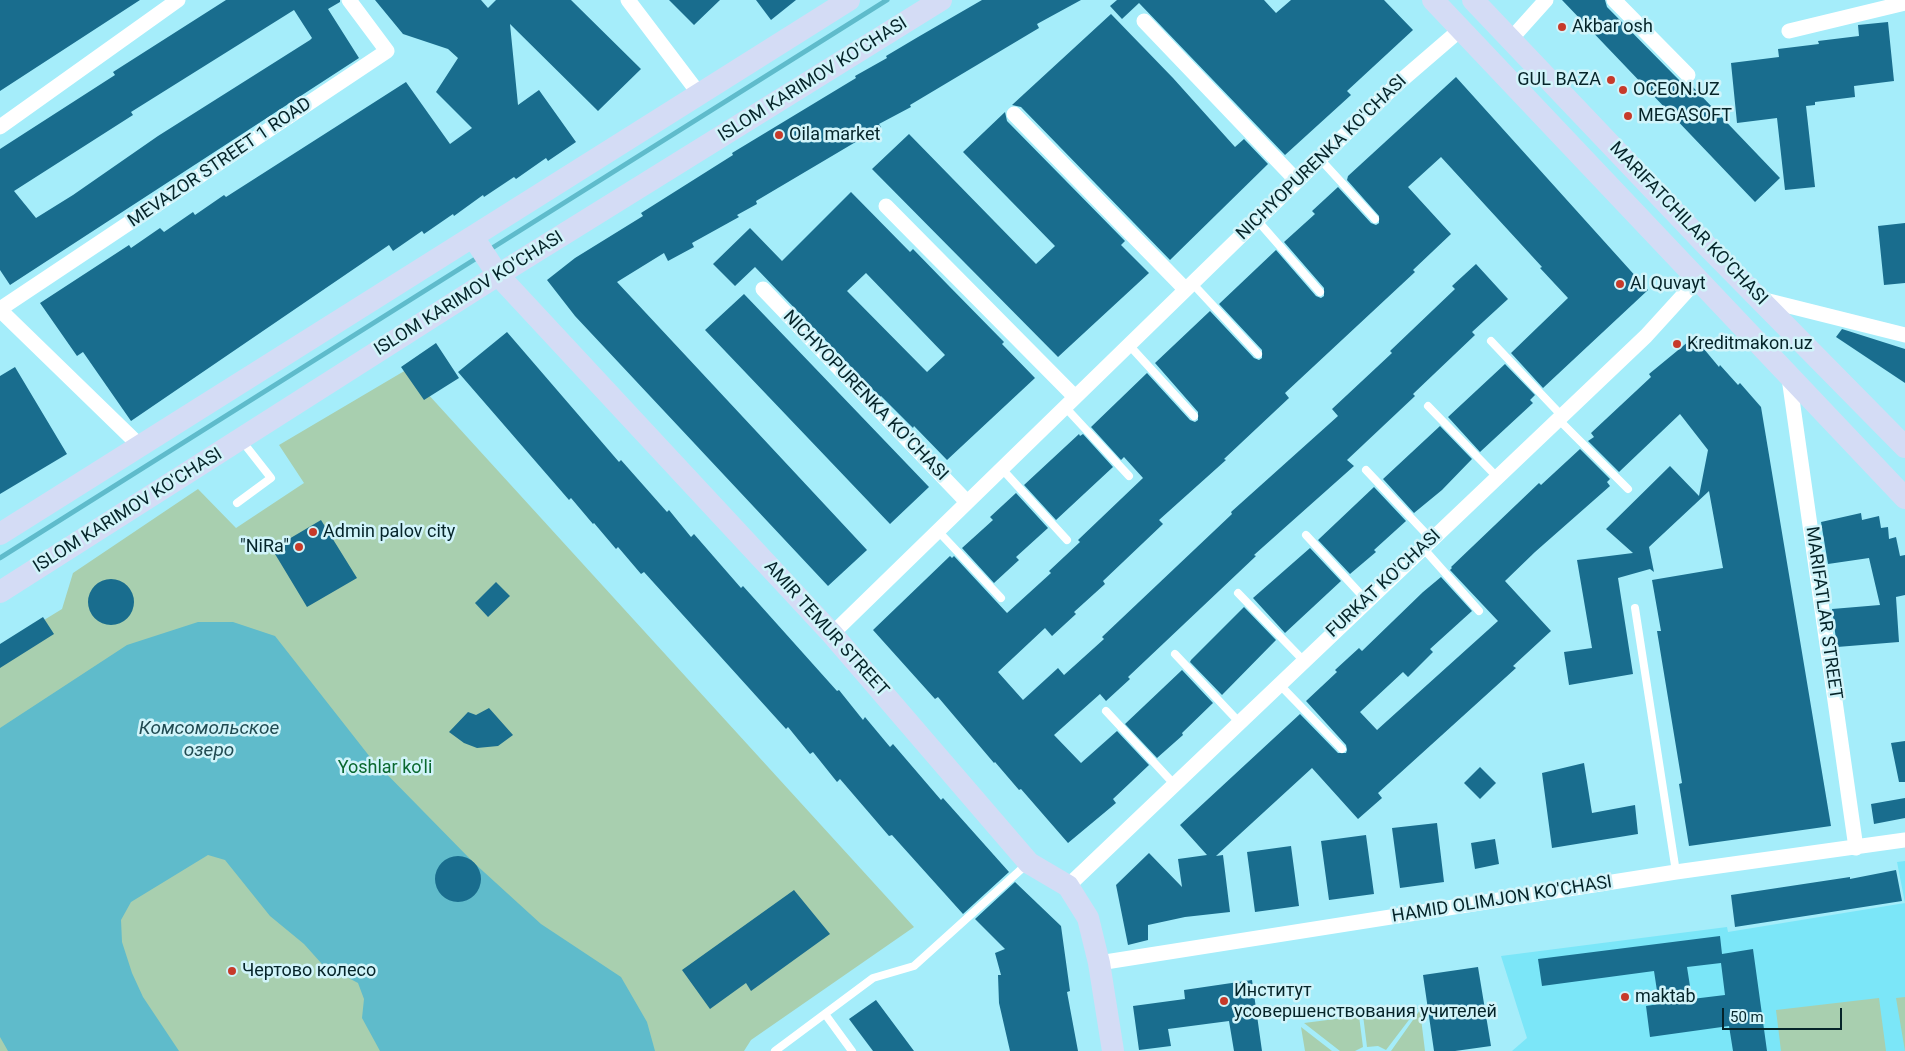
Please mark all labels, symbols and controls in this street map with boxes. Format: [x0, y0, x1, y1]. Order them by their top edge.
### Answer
street label: ISLOM KARIMOV KO'CHASI [715, 13, 911, 147]
place label: Akbar osh [1572, 16, 1653, 38]
marker: Akbar osh [1556, 21, 1568, 33]
place label: GUL BAZA [1517, 69, 1601, 91]
street label: NICHYOPURENKA KO'CHASI [1232, 71, 1412, 245]
marker: GUL BAZA [1605, 74, 1617, 86]
place label: OCEON.UZ [1633, 79, 1720, 101]
marker: OCEON.UZ [1617, 84, 1629, 96]
street label: MEVAZOR STREET 1 ROAD [124, 93, 316, 233]
place label: MEGASOFT [1638, 105, 1732, 127]
marker: MEGASOFT [1622, 110, 1634, 122]
place label: Oila market [789, 124, 880, 146]
marker: Oila market [773, 129, 785, 141]
street label: MARIFATCHILAR KO'CHASI [1604, 138, 1772, 310]
street label: ISLOM KARIMOV KO'CHASI [371, 227, 567, 361]
place label: Al Quvayt [1630, 273, 1706, 295]
marker: Al Quvayt [1614, 278, 1626, 290]
street label: NICHYOPURENKA KO'CHASI [778, 306, 952, 486]
place label: Kreditmakon.uz [1687, 333, 1813, 355]
marker: Kreditmakon.uz [1671, 338, 1683, 350]
street label: ISLOM KARIMOV KO'CHASI [30, 444, 226, 578]
place label: Admin palov city [323, 521, 455, 543]
street label: FURKAT KO'CHASI [1322, 525, 1446, 643]
street label: MARIFATLAR STREET [1800, 525, 1846, 701]
marker: Admin palov city [307, 526, 319, 538]
place label: "NiRa" [240, 536, 289, 558]
marker: "NiRa" [293, 541, 305, 553]
street label: AMIR TEMUR STREET [759, 556, 893, 702]
water label: Комсомольское озеро [139, 718, 279, 762]
park label: Yoshlar ko'li [338, 757, 432, 779]
street label: HAMID OLIMJON KO'CHASI [1390, 872, 1614, 928]
place label: Чертово колесо [242, 960, 376, 982]
marker: Чертово колесо [226, 965, 238, 977]
place label: Институт усовершенствования учителей [1234, 980, 1497, 1022]
place label: maktab [1635, 986, 1695, 1008]
marker: maktab [1619, 991, 1631, 1003]
marker: Институт усовершенствования учителей [1218, 995, 1230, 1007]
scale bar [1725, 998, 1845, 1030]
text: 50 m [1730, 1008, 1764, 1026]

